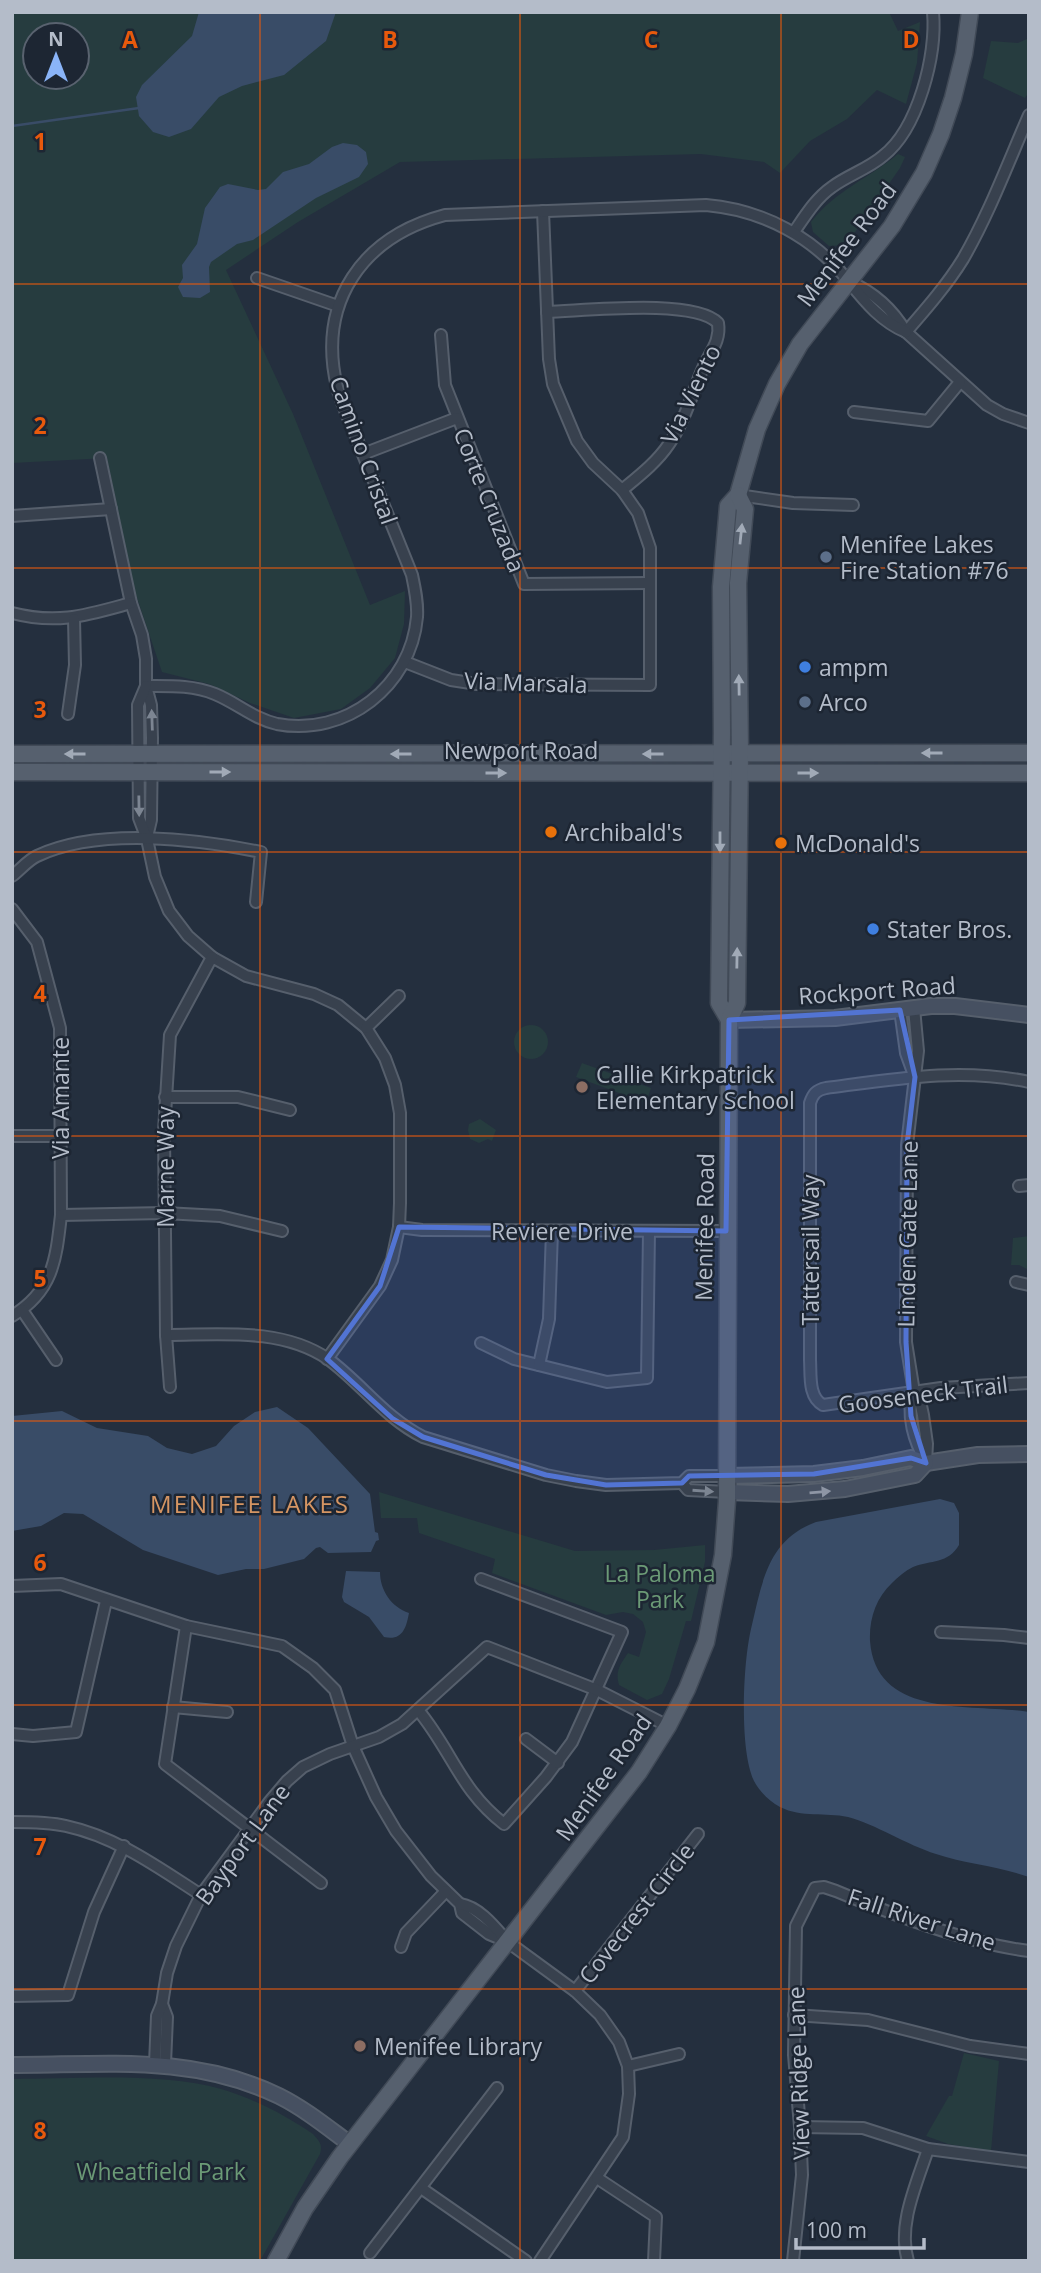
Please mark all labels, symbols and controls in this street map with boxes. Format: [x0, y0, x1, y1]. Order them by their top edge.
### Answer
north arrow [21, 21, 91, 91]
text: A [122, 23, 138, 55]
text: B [382, 23, 398, 55]
text: C [644, 23, 658, 55]
text: D [902, 23, 920, 55]
text: N [48, 26, 64, 52]
text: 1 [33, 125, 47, 157]
street label: Menifee Road [789, 175, 903, 313]
street label: Via Viento [652, 339, 728, 449]
street label: Camino Cristal [322, 371, 406, 529]
text: 2 [33, 409, 47, 441]
street label: Corte Cruzada [446, 423, 534, 577]
one-way arrow [736, 523, 747, 545]
place label: Menifee Lakes Fire Station #76 [840, 528, 1009, 586]
marker: Menifee Lakes Fire Station #76 [818, 549, 834, 565]
place label: ampm [819, 651, 888, 683]
marker: ampm [797, 659, 813, 675]
street label: Via Marsala [464, 664, 588, 700]
one-way arrow [733, 674, 744, 696]
place label: Arco [819, 686, 868, 718]
text: 3 [33, 693, 47, 725]
marker: Arco [797, 694, 813, 710]
one-way arrow [146, 708, 157, 730]
street label: Newport Road [444, 734, 598, 766]
one-way arrow [920, 747, 942, 759]
one-way arrow [64, 748, 86, 760]
one-way arrow [390, 748, 412, 760]
one-way arrow [642, 748, 664, 760]
one-way arrow [209, 766, 231, 778]
one-way arrow [486, 767, 508, 779]
one-way arrow [797, 767, 819, 779]
one-way arrow [133, 795, 145, 817]
place label: Archibald's [565, 816, 683, 848]
marker: Archibald's [543, 824, 559, 840]
place label: McDonald's [795, 827, 920, 859]
one-way arrow [714, 831, 726, 853]
marker: McDonald's [773, 835, 789, 851]
place label: Stater Bros. [887, 913, 1012, 945]
marker: Stater Bros. [865, 921, 881, 937]
one-way arrow [732, 946, 743, 968]
street label: Rockport Road [797, 969, 957, 1011]
text: 4 [33, 977, 47, 1009]
street label: Via Amante [44, 1037, 76, 1159]
place label: Callie Kirkpatrick Elementary School [596, 1058, 795, 1116]
marker: Callie Kirkpatrick Elementary School [574, 1079, 590, 1095]
street label: Marne Way [149, 1106, 181, 1228]
street label: Linden Gate Lane [889, 1140, 925, 1328]
street label: Menifee Road [687, 1153, 721, 1301]
street label: Tattersail Way [794, 1174, 826, 1326]
street label: Reviere Drive [491, 1215, 633, 1247]
text: 5 [33, 1262, 47, 1294]
street label: Gooseneck Trail [836, 1368, 1010, 1420]
one-way arrow [692, 1485, 714, 1496]
one-way arrow [809, 1486, 831, 1497]
district label: MENIFEE LAKES [150, 1487, 350, 1520]
text: 6 [33, 1546, 47, 1578]
park label: La Paloma Park [604, 1557, 716, 1615]
street label: Menifee Road [547, 1707, 659, 1847]
street label: Bayport Lane [187, 1777, 297, 1911]
text: 7 [33, 1830, 47, 1862]
street label: Covecrest Circle [571, 1836, 701, 1990]
street label: Fall River Lane [844, 1880, 1000, 1958]
street label: View Ridge Lane [779, 1986, 817, 2160]
place label: Menifee Library [374, 2030, 543, 2062]
marker: Menifee Library [352, 2038, 368, 2054]
text: 8 [33, 2114, 47, 2146]
park label: Wheatfield Park [76, 2155, 246, 2187]
scale bar [796, 2206, 924, 2250]
text: 100 m [806, 2216, 867, 2244]

